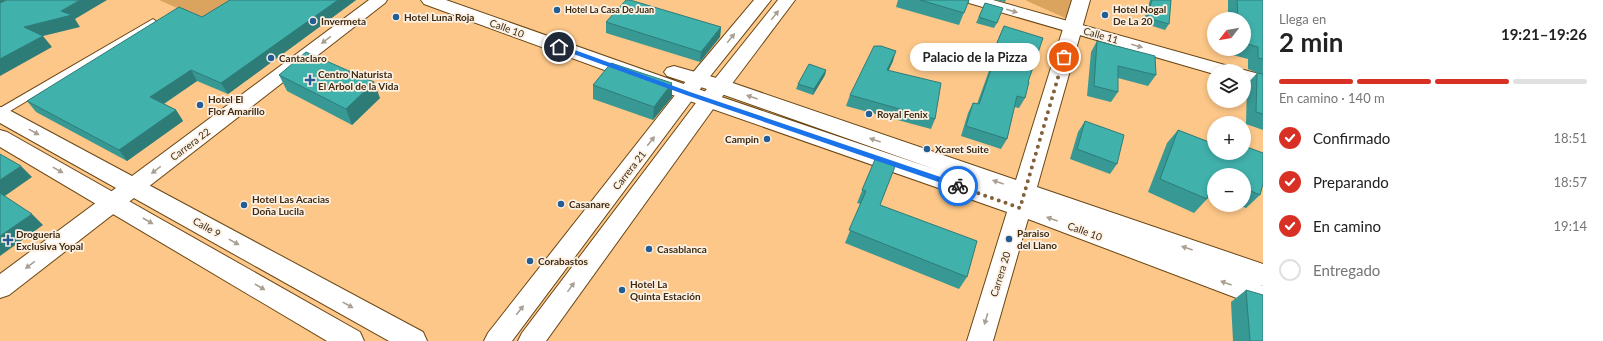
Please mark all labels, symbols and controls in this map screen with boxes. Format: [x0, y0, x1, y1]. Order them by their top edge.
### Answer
place label: Hotel Nogal De La 20 [1113, 3, 1166, 27]
place label: Hotel La Casa De Juan [565, 4, 654, 15]
marker: Hotel La Casa De Juan [552, 5, 562, 15]
one-way arrow [1006, 8, 1018, 14]
one-way arrow [771, 10, 779, 21]
marker: Hotel Nogal De La 20 [1100, 10, 1110, 20]
place label: Hotel Luna Roja [404, 11, 474, 23]
text: Llega en [1279, 11, 1326, 27]
marker: Hotel Luna Roja [391, 12, 401, 22]
north arrow [1207, 12, 1251, 56]
map controls [1207, 12, 1251, 212]
place label: Invermeta [321, 15, 366, 27]
marker: Invermeta [308, 16, 318, 26]
street label: Calle 10 [488, 16, 526, 40]
street label: Calle 11 [1082, 24, 1120, 46]
text: 19:21–19:26 [1501, 25, 1587, 43]
text: 2 min [1279, 26, 1343, 58]
pin [542, 30, 576, 64]
one-way arrow [727, 33, 736, 44]
one-way arrow [321, 36, 331, 44]
icon: home [548, 36, 570, 58]
pin [1047, 40, 1081, 74]
callout: Palacio de la Pizza [910, 43, 1040, 71]
one-way arrow [1132, 43, 1144, 49]
icon: bag [1053, 46, 1075, 68]
text: Palacio de la Pizza [923, 49, 1027, 65]
place label: Cantaclaro [279, 52, 327, 64]
marker: Cantaclaro [266, 53, 276, 63]
button: layers [1207, 64, 1251, 108]
place label: Centro Naturista El Arbol de la Vida [318, 68, 399, 92]
marker: Centro Naturista El Arbol de la Vida [305, 75, 315, 85]
text: En camino · 140 m [1279, 90, 1385, 106]
place label: Hotel El Flor Amarillo [208, 93, 265, 117]
one-way arrow [746, 94, 758, 100]
marker: Hotel El Flor Amarillo [195, 100, 205, 110]
place label: Royal Fenix [877, 108, 929, 120]
marker: Royal Fenix [864, 109, 874, 119]
button: + [1207, 116, 1251, 160]
street label: Carrera 22 [168, 125, 212, 163]
icon: check [1279, 127, 1301, 149]
one-way arrow [28, 129, 40, 136]
text: Confirmado [1313, 129, 1390, 147]
text: 18:51 [1554, 130, 1587, 146]
place label: Campin [725, 133, 759, 145]
marker: Campin [762, 134, 772, 144]
one-way arrow [647, 135, 655, 146]
one-way arrow [869, 136, 881, 142]
place label: Xcaret Suite [935, 143, 989, 155]
marker: Xcaret Suite [922, 144, 932, 154]
street label: Carrera 21 [610, 148, 648, 192]
one-way arrow [150, 166, 161, 174]
courier [938, 166, 978, 206]
one-way arrow [52, 167, 64, 174]
button: − [1207, 168, 1251, 212]
icon: check [1279, 171, 1301, 193]
text: Preparando [1313, 173, 1389, 191]
text: 18:57 [1554, 174, 1587, 190]
icon: bike [947, 175, 969, 197]
one-way arrow [991, 179, 1003, 185]
place label: Hotel Las Acacias Doña Lucila [252, 193, 330, 217]
place label: Casanare [569, 198, 610, 210]
marker: Casanare [556, 199, 566, 209]
marker: Hotel Las Acacias Doña Lucila [239, 200, 249, 210]
street label: Calle 9 [191, 214, 223, 240]
icon: check [1279, 215, 1301, 237]
one-way arrow [1045, 216, 1057, 222]
text: En camino [1313, 217, 1381, 235]
one-way arrow [142, 218, 154, 225]
text: 19:14 [1554, 218, 1587, 234]
street label: Calle 10 [1066, 219, 1104, 243]
place label: Paraiso del Llano [1017, 227, 1057, 251]
place label: Drogueria Exclusiva Yopal [16, 228, 83, 252]
marker: Paraiso del Llano [1004, 234, 1014, 244]
marker: Drogueria Exclusiva Yopal [3, 235, 13, 245]
one-way arrow [228, 238, 240, 245]
place label: Casablanca [657, 243, 707, 255]
marker: Casablanca [644, 244, 654, 254]
one-way arrow [1180, 245, 1192, 251]
street label: Carrera 20 [987, 250, 1013, 298]
place label: Corabastos [538, 255, 589, 267]
marker: Corabastos [525, 256, 535, 266]
one-way arrow [24, 261, 35, 270]
text: Entregado [1313, 261, 1380, 279]
place label: Hotel La Quinta Estación [630, 278, 701, 302]
one-way arrow [1220, 280, 1232, 286]
one-way arrow [567, 282, 575, 292]
one-way arrow [254, 284, 266, 291]
marker: Hotel La Quinta Estación [617, 285, 627, 295]
one-way arrow [342, 301, 354, 308]
one-way arrow [516, 305, 525, 316]
one-way arrow [983, 314, 989, 326]

